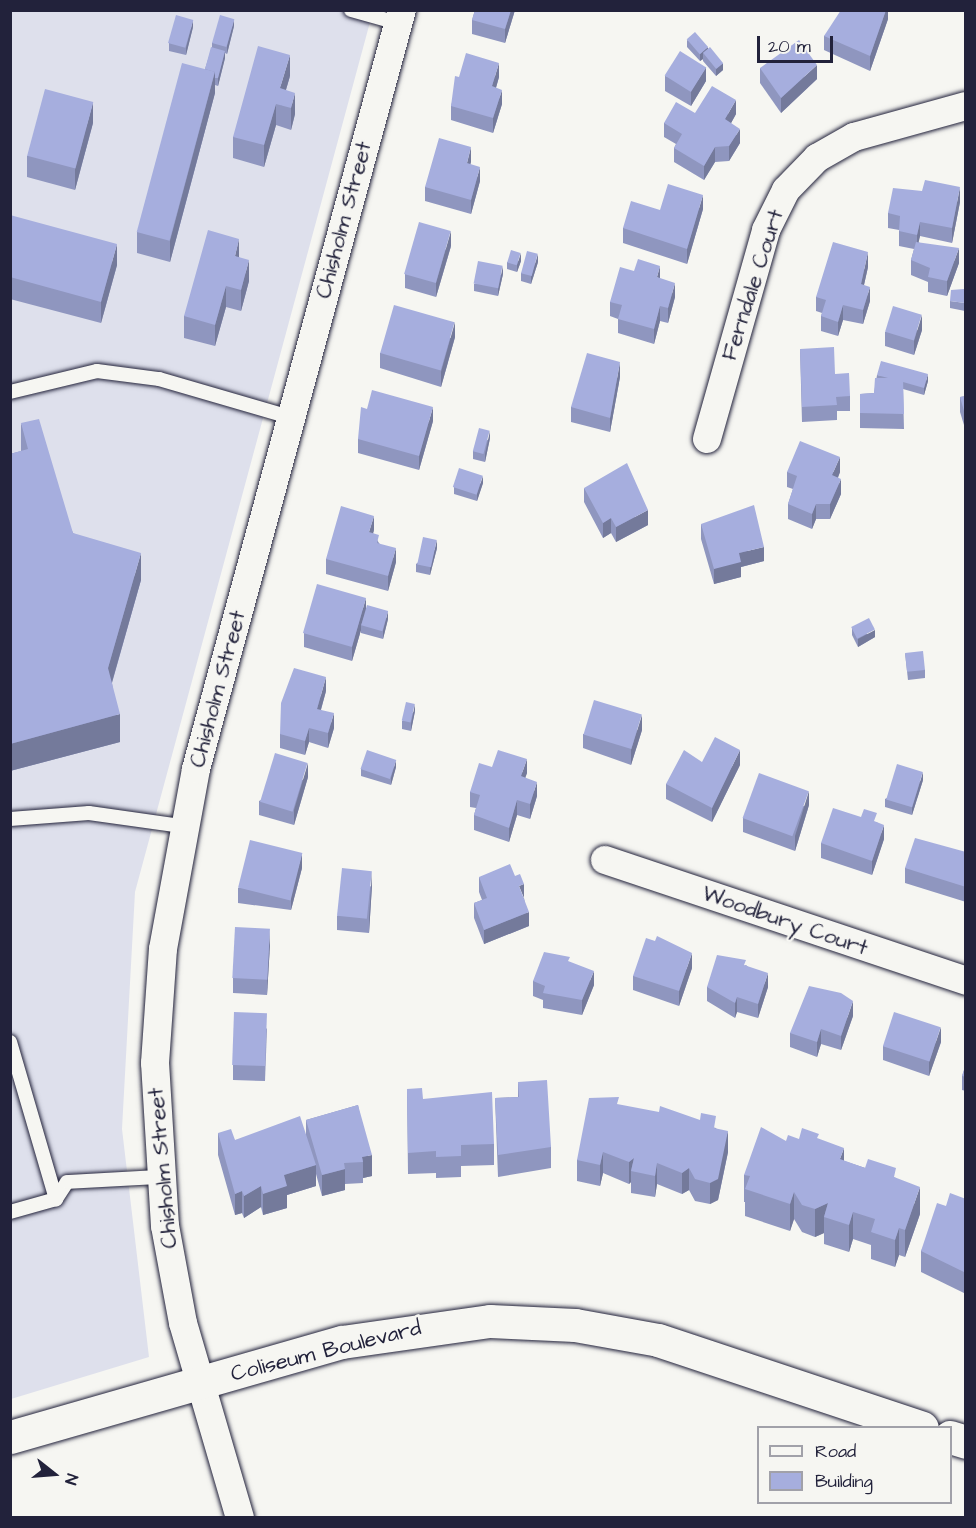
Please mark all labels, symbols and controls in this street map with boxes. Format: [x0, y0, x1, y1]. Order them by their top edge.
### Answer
scale bar [760, 24, 836, 62]
text: 20 m [768, 34, 811, 59]
street label: Chisholm Street [310, 139, 378, 301]
street label: Ferndale Court [716, 206, 790, 364]
street label: Chisholm Street [184, 608, 252, 770]
street label: Woodbury Court [699, 880, 871, 962]
street label: Chisholm Street [143, 1086, 183, 1250]
street label: Coliseum Boulevard [228, 1315, 424, 1387]
legend [757, 1426, 952, 1504]
text: Road [815, 1439, 856, 1464]
north arrow [24, 1444, 84, 1504]
text: Building [815, 1469, 873, 1494]
text: N [59, 1471, 83, 1487]

